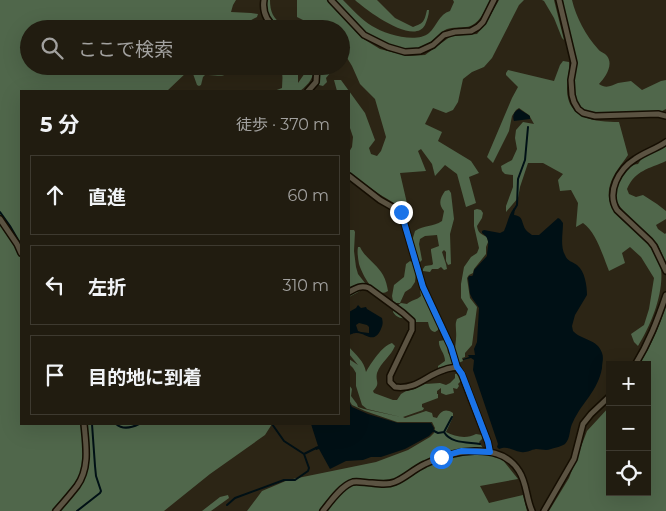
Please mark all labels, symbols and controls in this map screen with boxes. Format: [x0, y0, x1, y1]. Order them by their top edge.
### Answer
search box [20, 20, 350, 75]
icon: search [38, 34, 66, 62]
text: ここで検索 [78, 38, 173, 61]
text: 5 分 [40, 112, 79, 137]
text: 徒歩 · 370 m [236, 115, 330, 134]
icon: ahead [41, 181, 69, 209]
text: 直進 [88, 186, 126, 209]
text: 60 m [287, 186, 329, 205]
route end [390, 201, 413, 224]
icon: left [41, 271, 69, 299]
text: 左折 [88, 276, 126, 299]
text: 310 m [282, 276, 329, 295]
icon: arrive [41, 361, 69, 389]
map controls [606, 361, 651, 496]
button: + [606, 361, 651, 406]
text: 目的地に到着 [88, 366, 202, 389]
button: − [606, 406, 651, 451]
route start [430, 446, 453, 469]
button: locate [606, 451, 651, 496]

